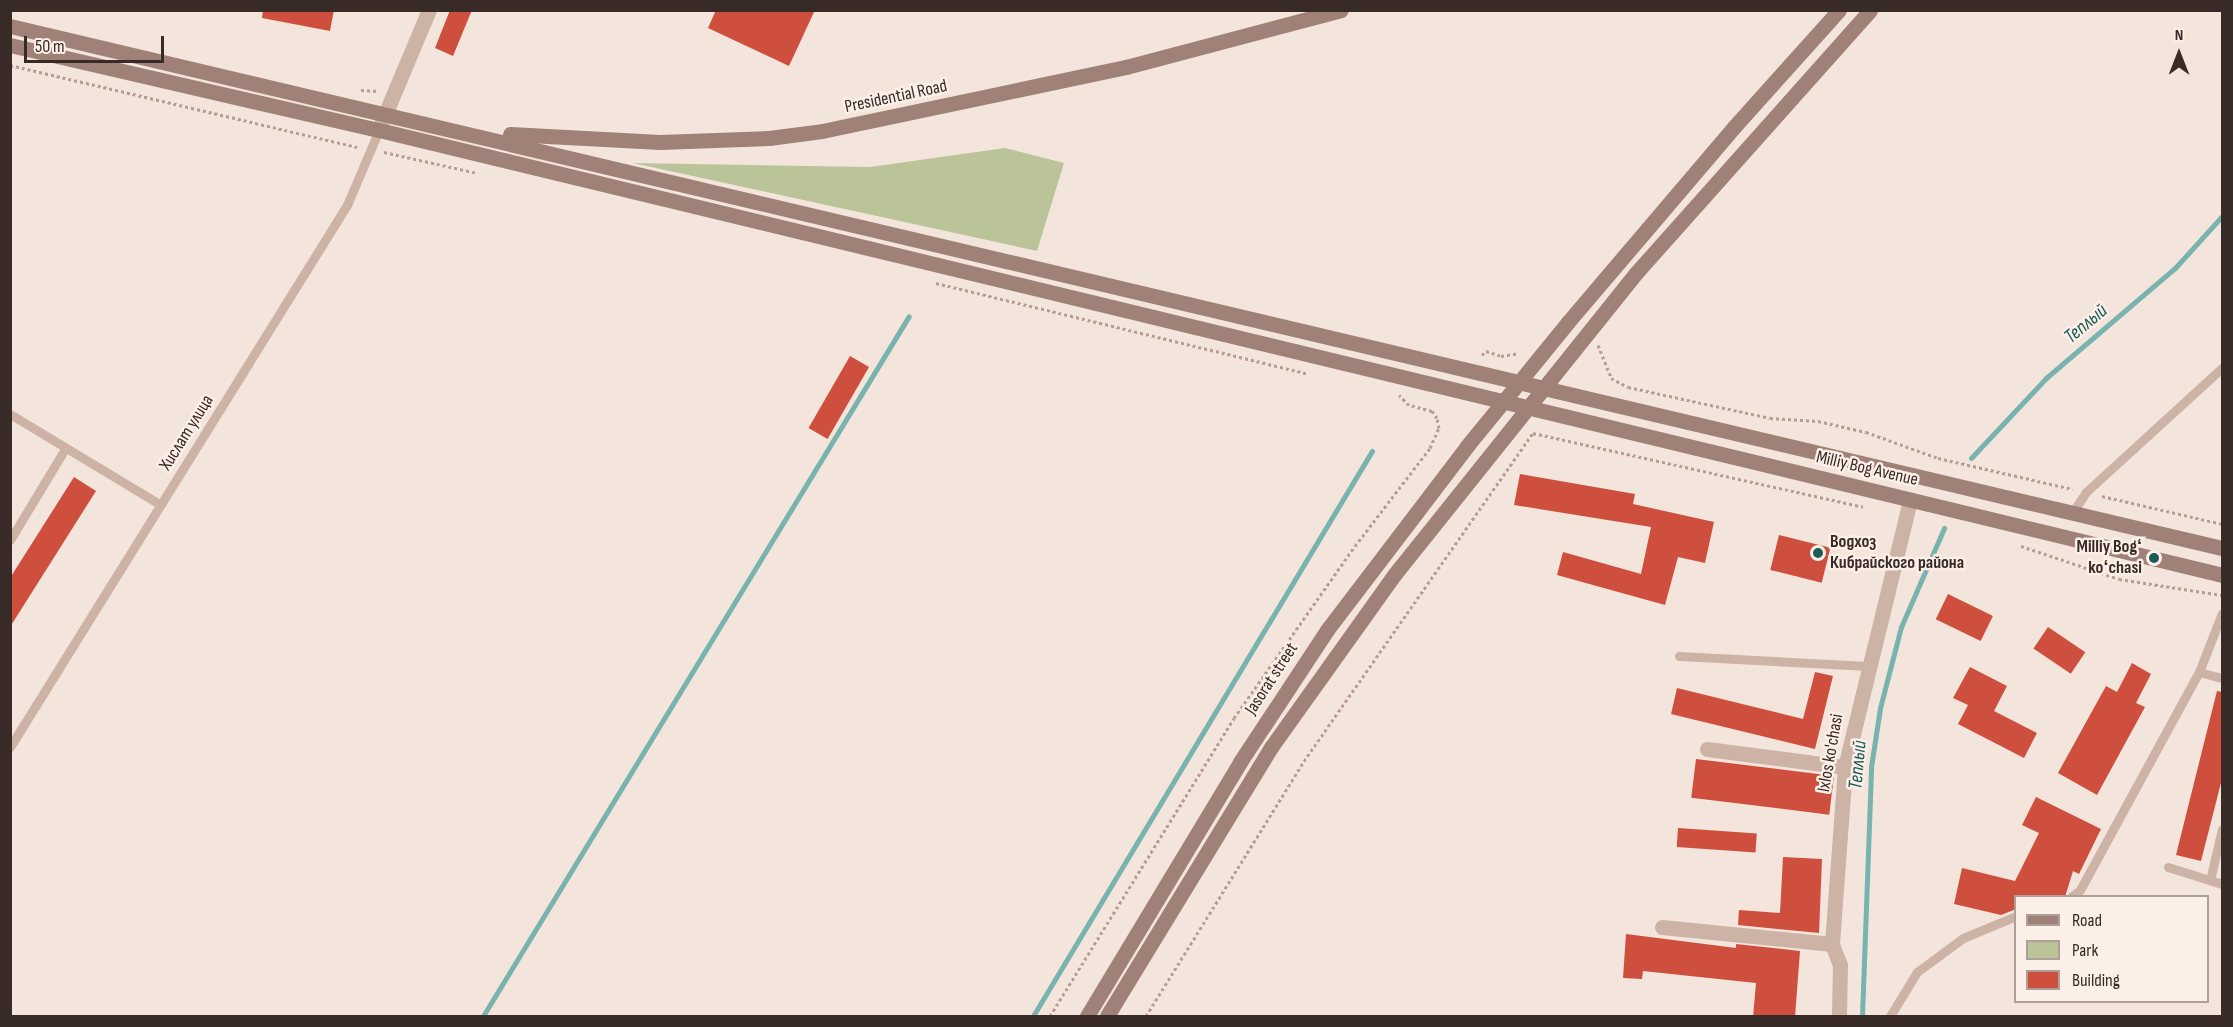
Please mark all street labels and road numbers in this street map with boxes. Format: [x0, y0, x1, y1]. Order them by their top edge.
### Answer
street label: Presidential Road [843, 76, 949, 118]
street label: Хислат улица [155, 391, 219, 475]
street label: Milliy Bog Avenue [1814, 447, 1920, 491]
street label: Jasorat street [1241, 639, 1303, 719]
street label: Ixlos ko'chasi [1814, 712, 1848, 794]

